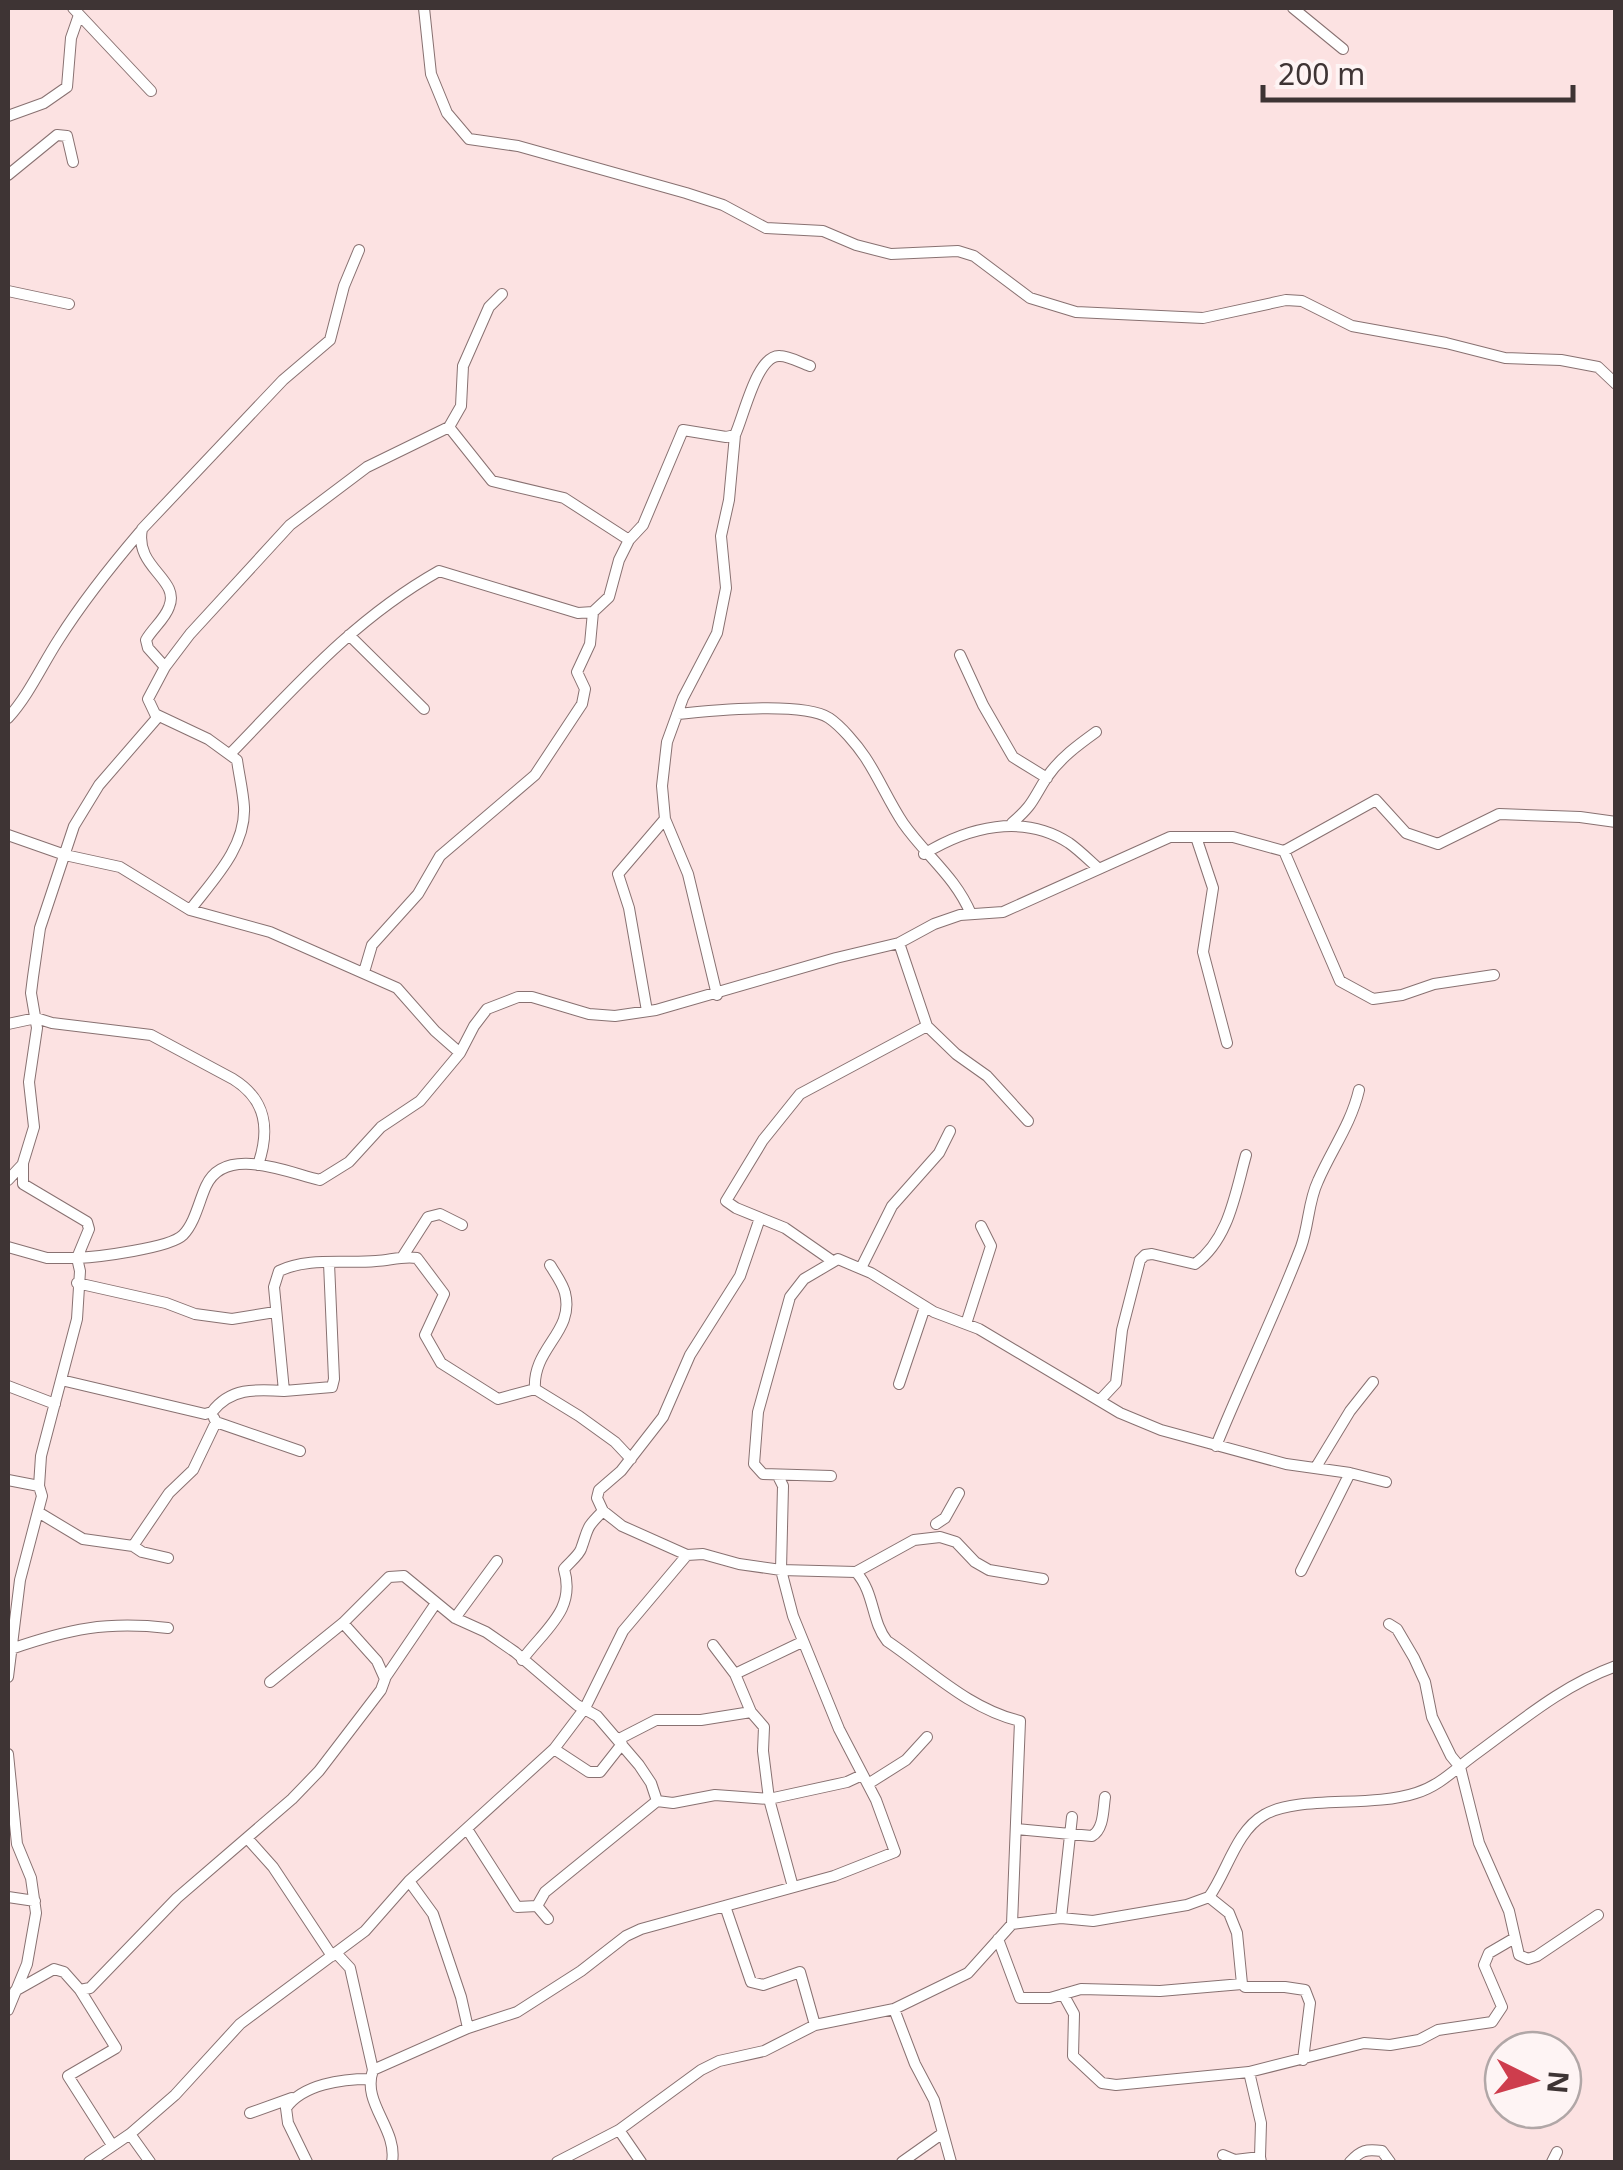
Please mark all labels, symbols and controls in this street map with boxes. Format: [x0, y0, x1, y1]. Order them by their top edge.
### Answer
scale bar [1263, 40, 1573, 102]
text: 200 m [1278, 53, 1365, 94]
north arrow [1483, 2030, 1583, 2130]
text: N [1539, 2069, 1579, 2095]

